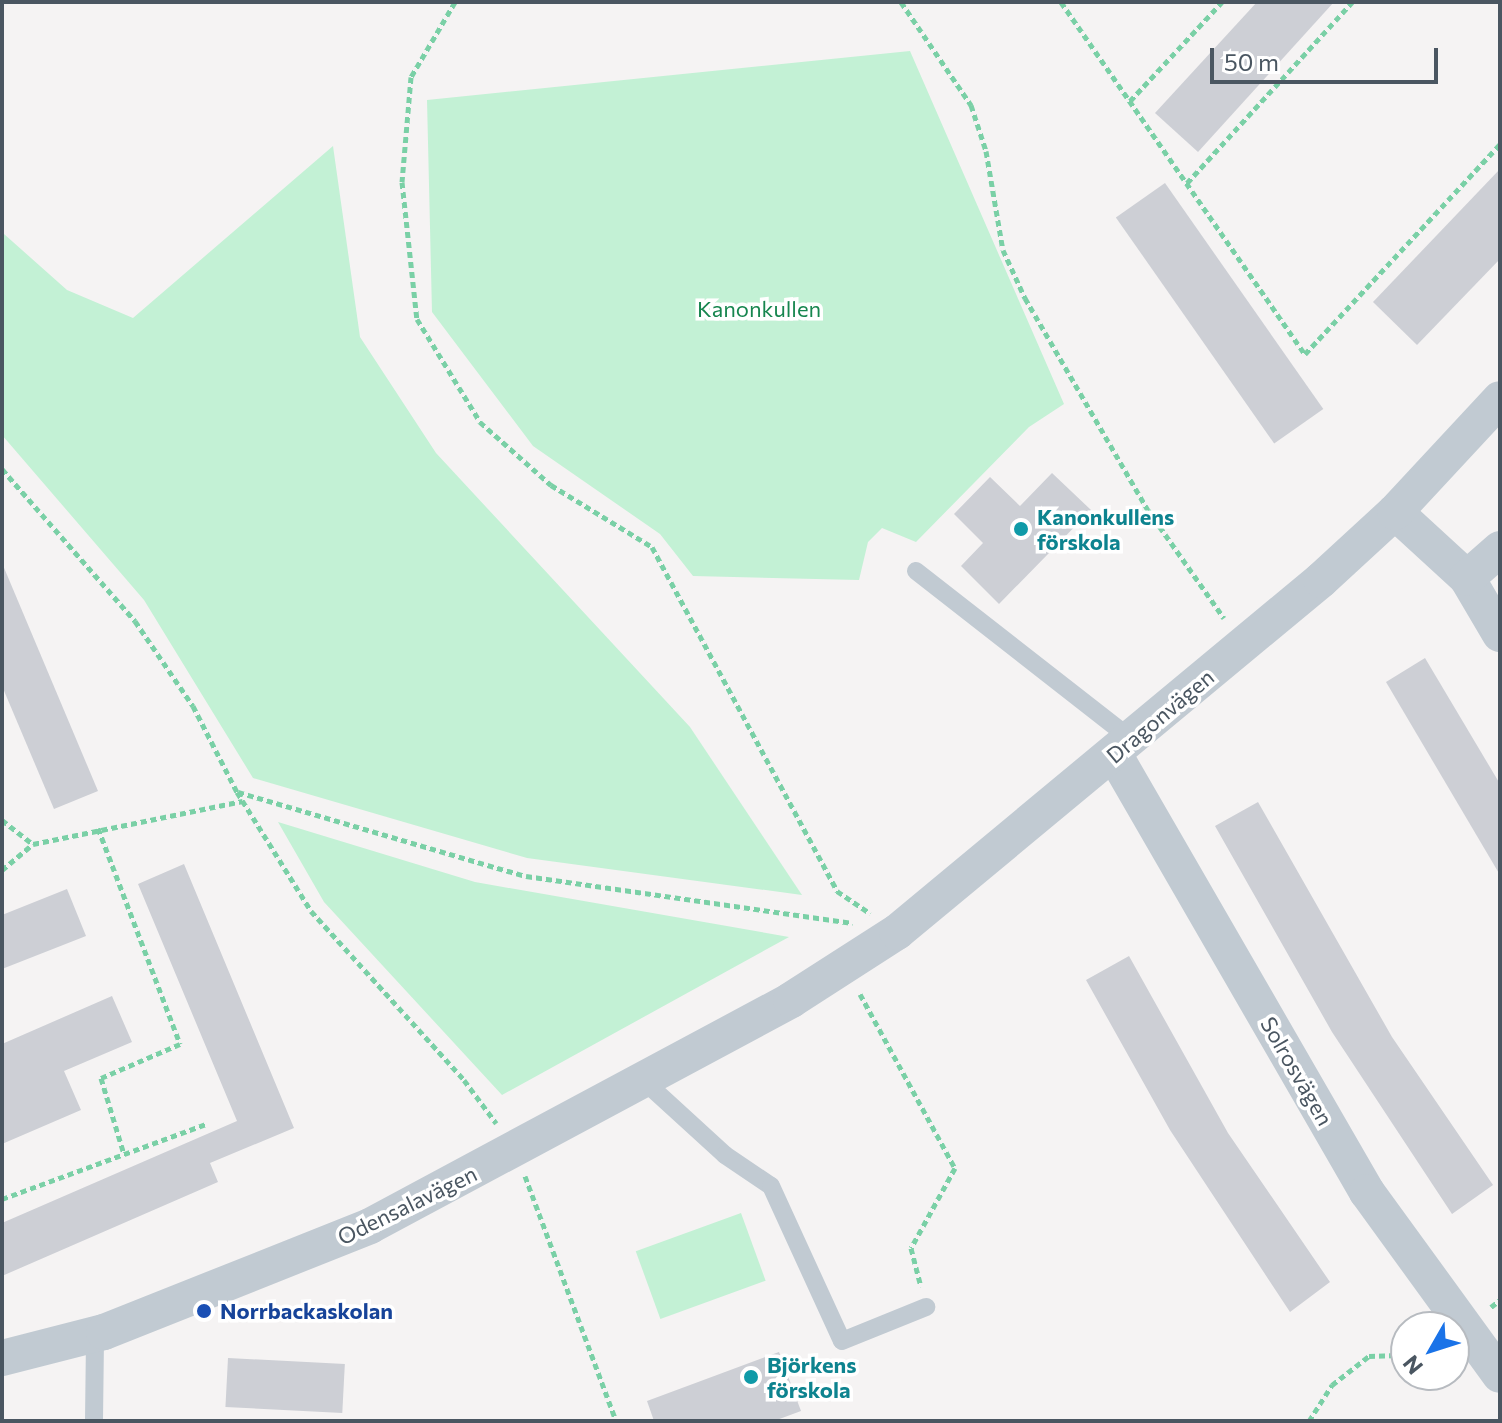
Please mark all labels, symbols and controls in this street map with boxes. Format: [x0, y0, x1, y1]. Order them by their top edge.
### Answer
scale bar [1214, 32, 1442, 82]
text: 50 m [1224, 47, 1279, 76]
park label: Kanonkullen [697, 296, 821, 322]
place label: Kanonkullens förskola [1037, 503, 1174, 554]
marker: Kanonkullens förskola [1012, 520, 1030, 538]
street label: Dragonvägen [1101, 664, 1219, 768]
street label: Solrosvägen [1255, 1012, 1339, 1130]
street label: Odensalavägen [333, 1160, 481, 1250]
place label: Norrbackaskolan [220, 1298, 393, 1324]
marker: Norrbackaskolan [195, 1302, 213, 1320]
north arrow [1390, 1311, 1470, 1391]
text: N [1397, 1350, 1428, 1380]
place label: Björkens förskola [767, 1351, 857, 1402]
marker: Björkens förskola [742, 1368, 760, 1386]

